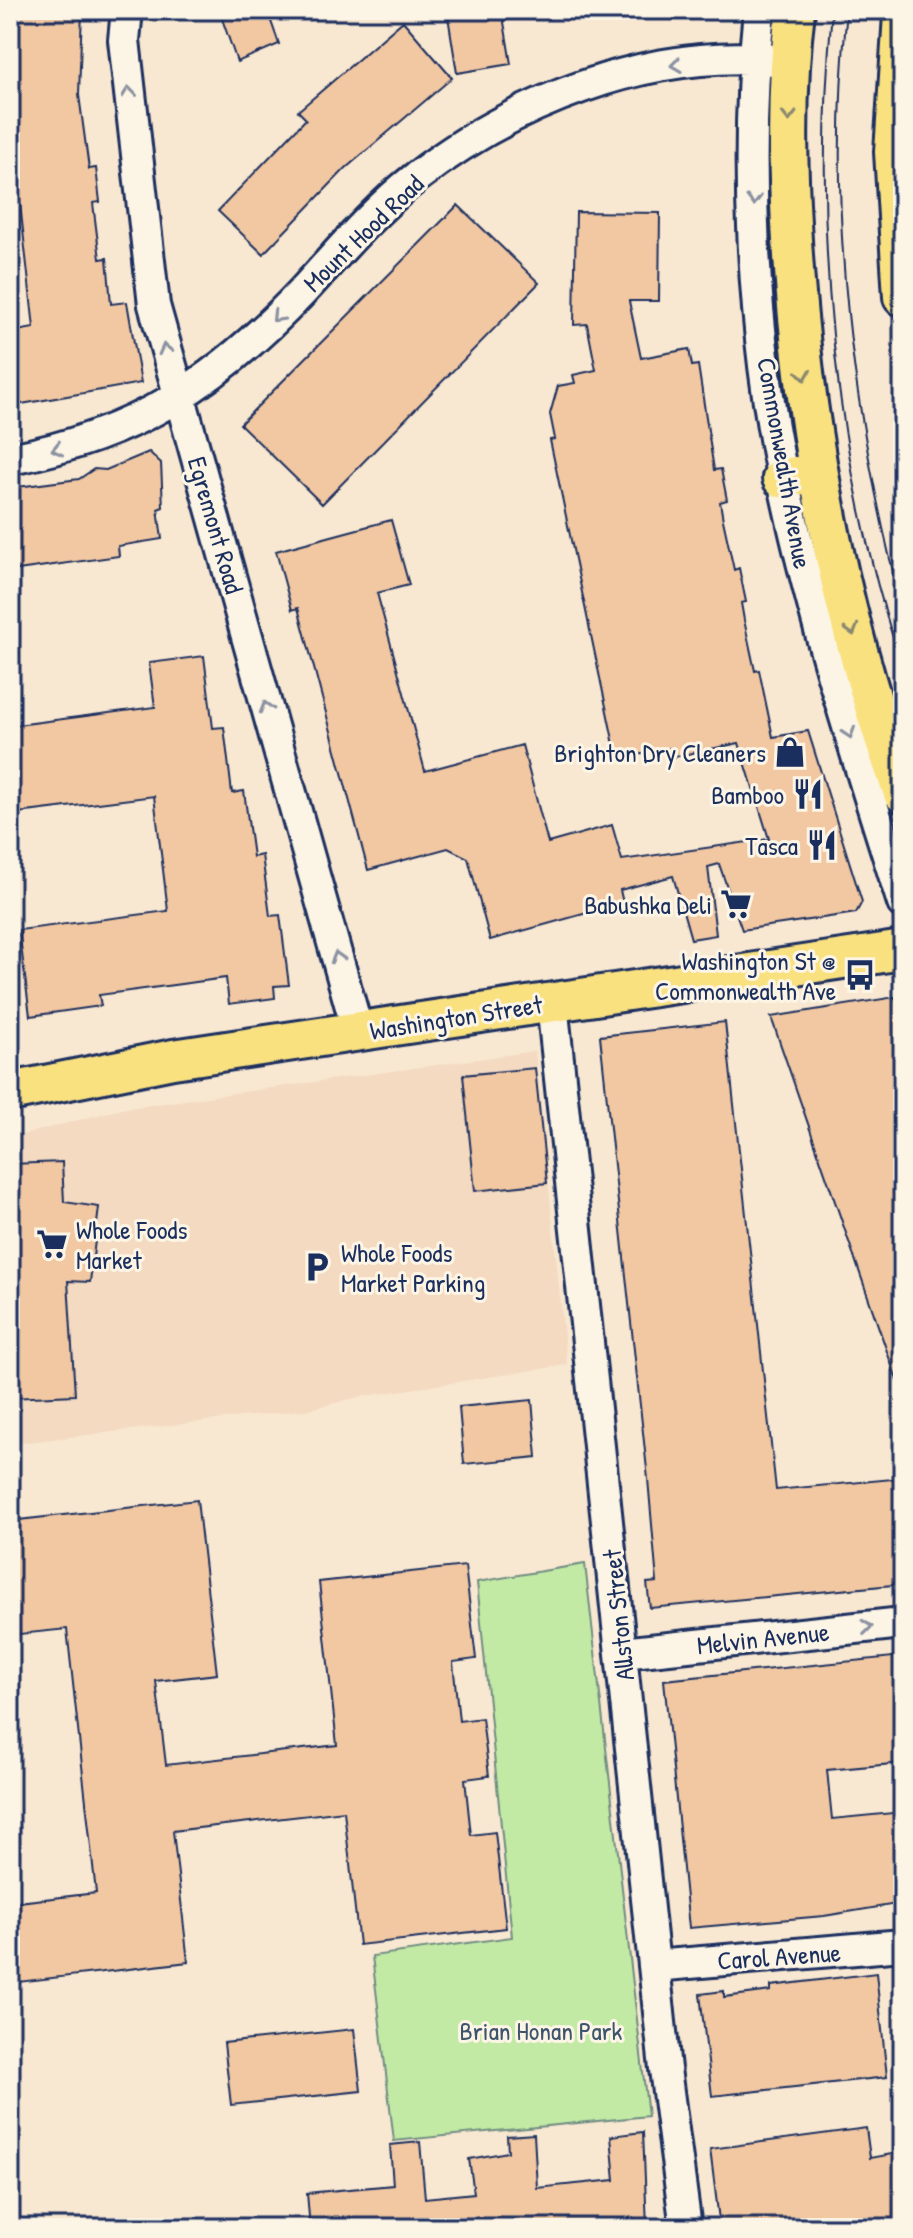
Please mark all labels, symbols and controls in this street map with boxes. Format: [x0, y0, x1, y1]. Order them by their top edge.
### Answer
one-way arrow [670, 56, 683, 73]
one-way arrow [121, 85, 138, 98]
one-way arrow [780, 110, 798, 123]
street label: Mount Hood Road [295, 167, 431, 299]
one-way arrow [746, 194, 763, 207]
one-way arrow [272, 308, 286, 322]
one-way arrow [158, 342, 175, 356]
street label: Commonwealth Avenue [749, 355, 821, 571]
one-way arrow [795, 368, 812, 382]
one-way arrow [51, 440, 65, 457]
street label: Egremont Road [180, 452, 252, 598]
one-way arrow [843, 623, 859, 637]
one-way arrow [258, 700, 275, 714]
one-way arrow [840, 726, 856, 740]
place label: Brighton Dry Cleaners [554, 735, 766, 770]
shop icon: Brighton Dry Cleaners [773, 735, 807, 769]
place label: Bamboo [711, 777, 784, 812]
restaurant icon: Bamboo [791, 777, 825, 811]
place label: Tasca [745, 828, 798, 863]
restaurant icon: Tasca [805, 828, 839, 862]
place label: Babushka Deli [584, 887, 712, 922]
supermarket icon: Babushka Deli [719, 887, 753, 921]
place label: Washington St @ Commonwealth Ave [655, 943, 836, 1008]
one-way arrow [329, 950, 346, 964]
bus stop icon: Washington St @ Commonwealth Ave [843, 958, 877, 992]
street label: Washington Street [367, 986, 546, 1048]
place label: Whole Foods Market [76, 1212, 188, 1277]
supermarket icon: Whole Foods Market [35, 1227, 69, 1261]
place label: Whole Foods Market Parking [341, 1235, 485, 1300]
parking icon: Whole Foods Market Parking [300, 1250, 334, 1284]
street label: Allston Street [594, 1547, 642, 1682]
street label: Melvin Avenue [695, 1614, 831, 1662]
one-way arrow [861, 1618, 874, 1635]
street label: Carol Avenue [716, 1934, 842, 1978]
park label: Brian Honan Park [460, 2013, 623, 2048]

